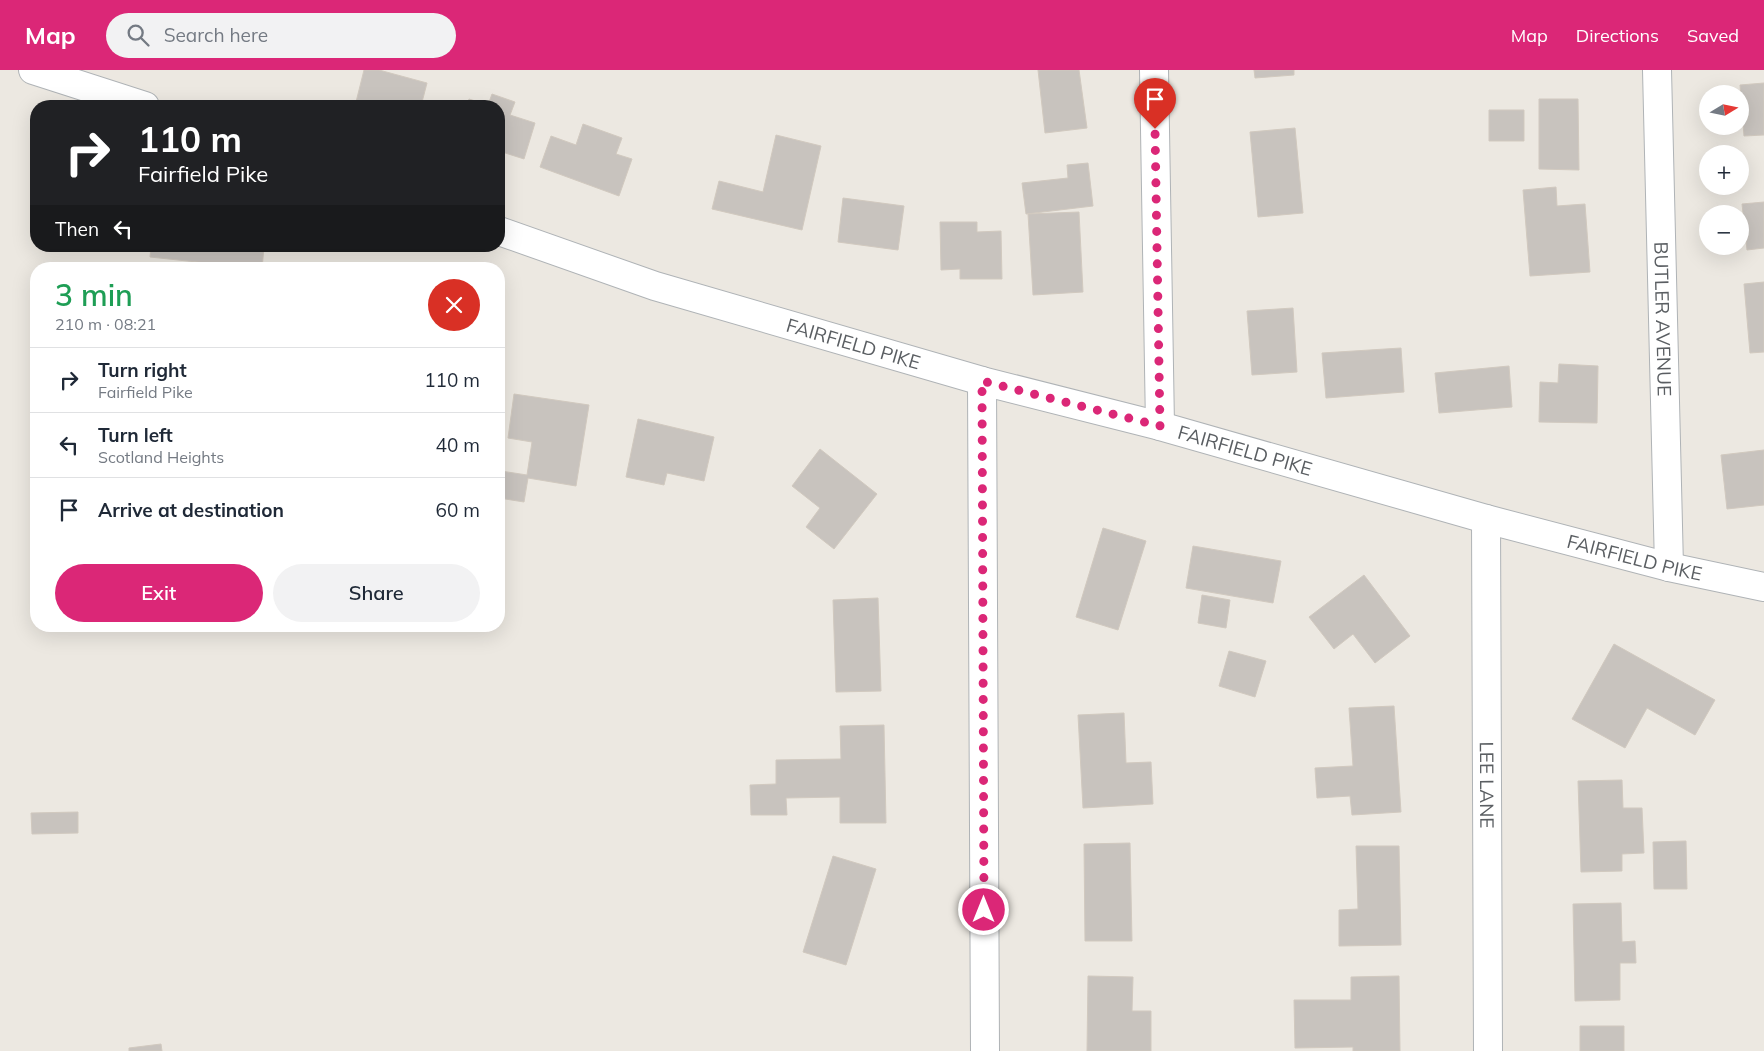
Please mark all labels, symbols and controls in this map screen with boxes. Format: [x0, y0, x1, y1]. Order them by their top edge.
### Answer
search box [106, 13, 456, 58]
text: Map [25, 20, 76, 50]
icon: search [124, 21, 152, 49]
text: Search here [164, 23, 268, 47]
text: Map [1511, 24, 1548, 47]
text: Directions [1576, 24, 1659, 47]
text: Saved [1687, 24, 1739, 47]
pin [1134, 78, 1176, 129]
icon: arrive [1141, 85, 1169, 113]
north arrow [1699, 85, 1749, 135]
map controls [1699, 85, 1749, 255]
text: 110 m [138, 117, 242, 161]
icon: right [55, 120, 120, 185]
button: + [1699, 145, 1749, 195]
text: Fairfield Pike [138, 160, 268, 188]
button: − [1699, 205, 1749, 255]
icon: left [109, 215, 137, 243]
text: Then [55, 217, 99, 241]
street label: BUTLER AVENUE [1649, 241, 1677, 396]
text: 3 min [55, 276, 133, 314]
button: close [428, 279, 480, 331]
street label: FAIRFIELD PIKE [784, 313, 923, 374]
text: 210 m · 08:21 [55, 314, 156, 334]
text: Turn right [98, 358, 187, 382]
icon: right [55, 366, 83, 394]
text: 110 m [424, 368, 480, 392]
text: Fairfield Pike [98, 382, 193, 402]
street label: FAIRFIELD PIKE [1175, 420, 1315, 481]
text: Turn left [98, 423, 173, 447]
icon: left [55, 431, 83, 459]
text: 40 m [436, 433, 480, 457]
text: Scotland Heights [98, 447, 224, 467]
icon: arrive [55, 496, 83, 524]
text: Arrive at destination [98, 498, 284, 522]
text: 60 m [436, 498, 480, 522]
street label: FAIRFIELD PIKE [1564, 529, 1704, 586]
button: Exit [55, 564, 263, 622]
button: Share [273, 564, 480, 622]
street label: LEE LANE [1475, 741, 1499, 829]
position arrow [957, 883, 1009, 935]

